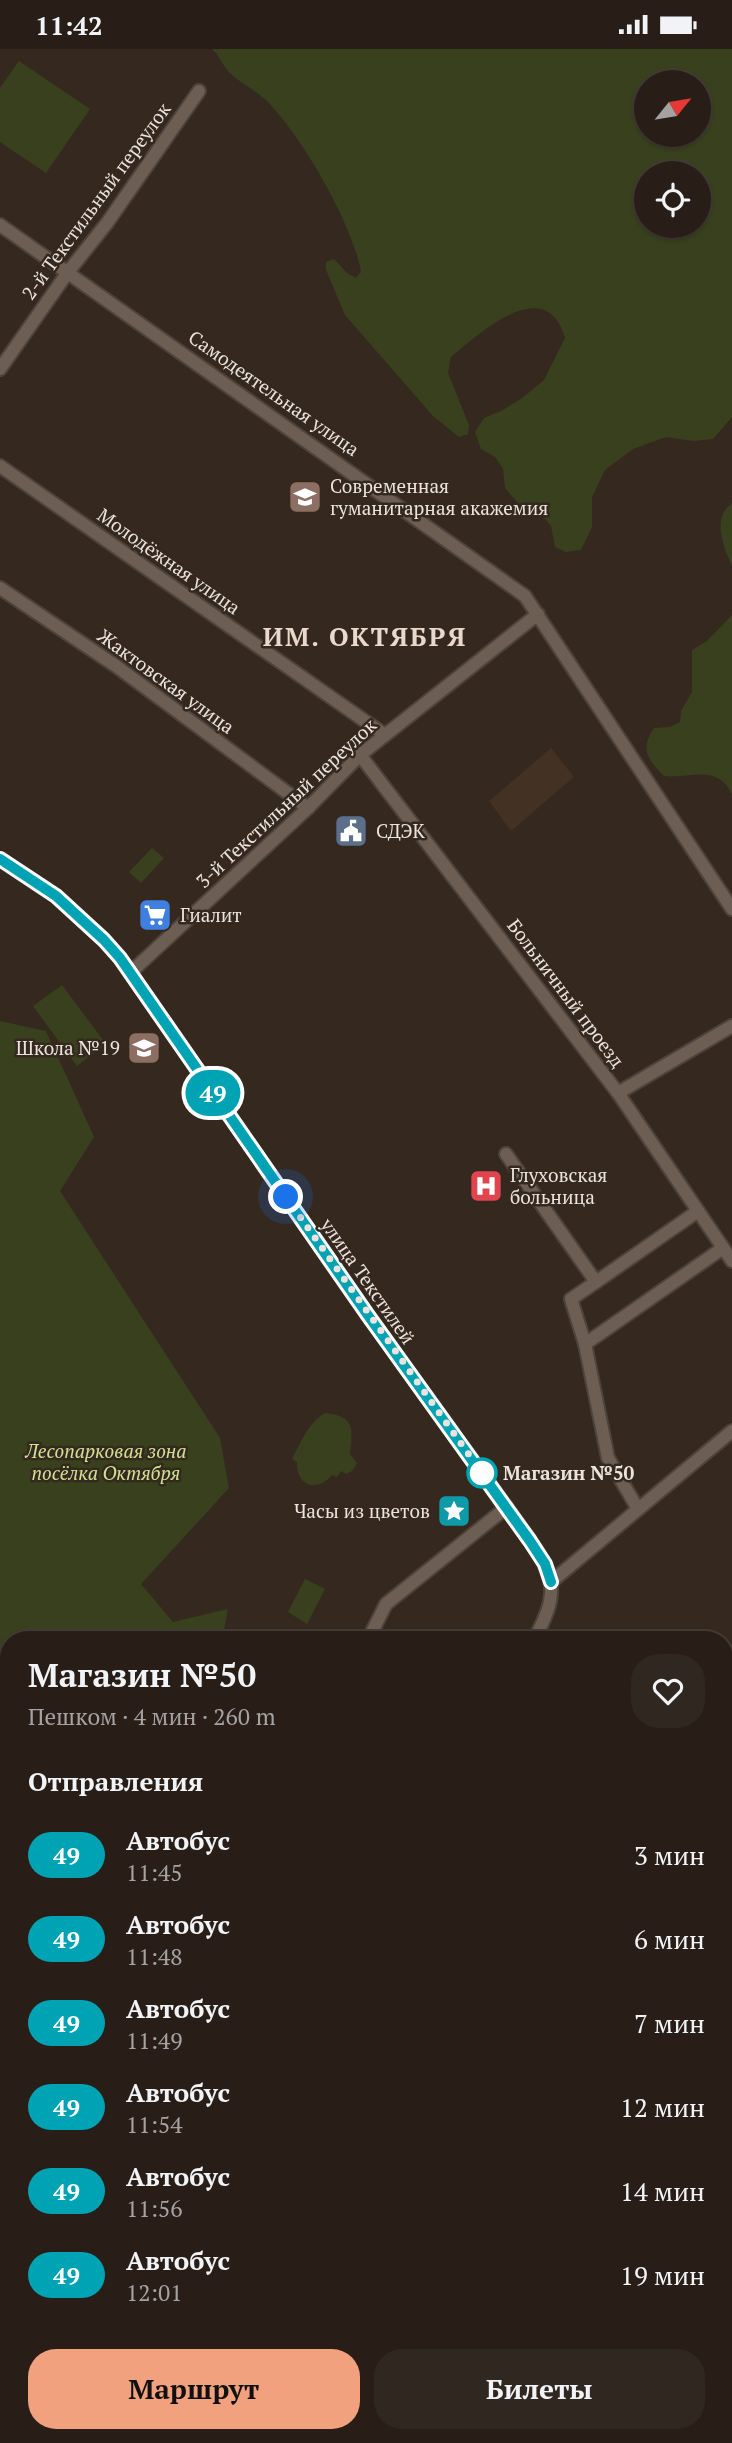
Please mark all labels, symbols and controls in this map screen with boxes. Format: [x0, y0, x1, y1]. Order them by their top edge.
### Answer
text: 11:42 [35, 8, 103, 42]
north arrow [634, 70, 710, 147]
map controls [634, 70, 711, 238]
street label: 2-й Текстильный переулок [16, 97, 176, 304]
button: locate [634, 161, 711, 238]
street label: Самодеятельная улица [184, 324, 365, 461]
place label: Современная гуманитарная акажемия [330, 473, 548, 520]
school or university icon: Современная гуманитарная акажемия [286, 478, 324, 516]
street label: Молодёжная улица [93, 502, 246, 620]
district label: ИМ. ОКТЯБРЯ [263, 619, 467, 653]
street label: Жактовская улица [93, 622, 240, 739]
street label: 3-й Текстильный переулок [190, 712, 382, 893]
public building icon: СДЭК [332, 812, 370, 850]
place label: СДЭК [376, 818, 426, 843]
supermarket icon: Гиалит [136, 896, 174, 934]
place label: Гиалит [180, 902, 242, 927]
street label: Больничный проезд [502, 913, 631, 1072]
school or university icon: Школа №19 [125, 1029, 163, 1067]
place label: Школа №19 [16, 1035, 120, 1060]
line badge: 49 [182, 1070, 244, 1116]
text: 49 [199, 1077, 227, 1109]
place label: Глуховская больница [510, 1162, 607, 1209]
hospital icon: Глуховская больница [467, 1167, 505, 1205]
your location [268, 1179, 303, 1214]
street label: улица Текстилей [315, 1212, 421, 1349]
park label: Лесопарковая зона посёлка Октября [24, 1438, 187, 1485]
marker: Магазин №50 [467, 1458, 497, 1488]
place label: Магазин №50 [503, 1460, 635, 1485]
place icon: Часы из цветов [435, 1492, 473, 1530]
place label: Часы из цветов [294, 1498, 430, 1523]
text: Магазин №50 [28, 1653, 256, 1696]
button: heart [631, 1654, 705, 1728]
text: Пешком · 4 мин · 260 m [28, 1701, 275, 1732]
text: Отправления [28, 1764, 203, 1798]
text: Автобус [126, 1823, 230, 1857]
text: 3 мин [634, 1838, 705, 1872]
text: 49 [53, 1839, 80, 1871]
text: 11:45 [126, 1857, 183, 1888]
text: Автобус [126, 1907, 230, 1941]
text: 6 мин [634, 1922, 705, 1956]
text: 49 [53, 1923, 80, 1955]
text: 11:48 [126, 1941, 183, 1972]
text: Автобус [126, 1991, 230, 2025]
text: 7 мин [634, 2006, 705, 2040]
text: 49 [53, 2007, 80, 2039]
text: 11:49 [126, 2025, 183, 2056]
text: Автобус [126, 2075, 230, 2109]
text: 12 мин [620, 2090, 705, 2124]
text: 49 [53, 2091, 80, 2123]
text: 11:54 [126, 2109, 183, 2140]
text: Автобус [126, 2159, 230, 2193]
text: 14 мин [620, 2174, 705, 2208]
text: 49 [53, 2175, 80, 2207]
text: 11:56 [126, 2193, 183, 2224]
text: Автобус [126, 2243, 230, 2277]
text: 19 мин [620, 2258, 705, 2292]
text: 49 [53, 2259, 80, 2291]
text: 12:01 [126, 2277, 183, 2308]
button: Маршрут [28, 2349, 360, 2429]
button: Билеты [374, 2349, 705, 2429]

